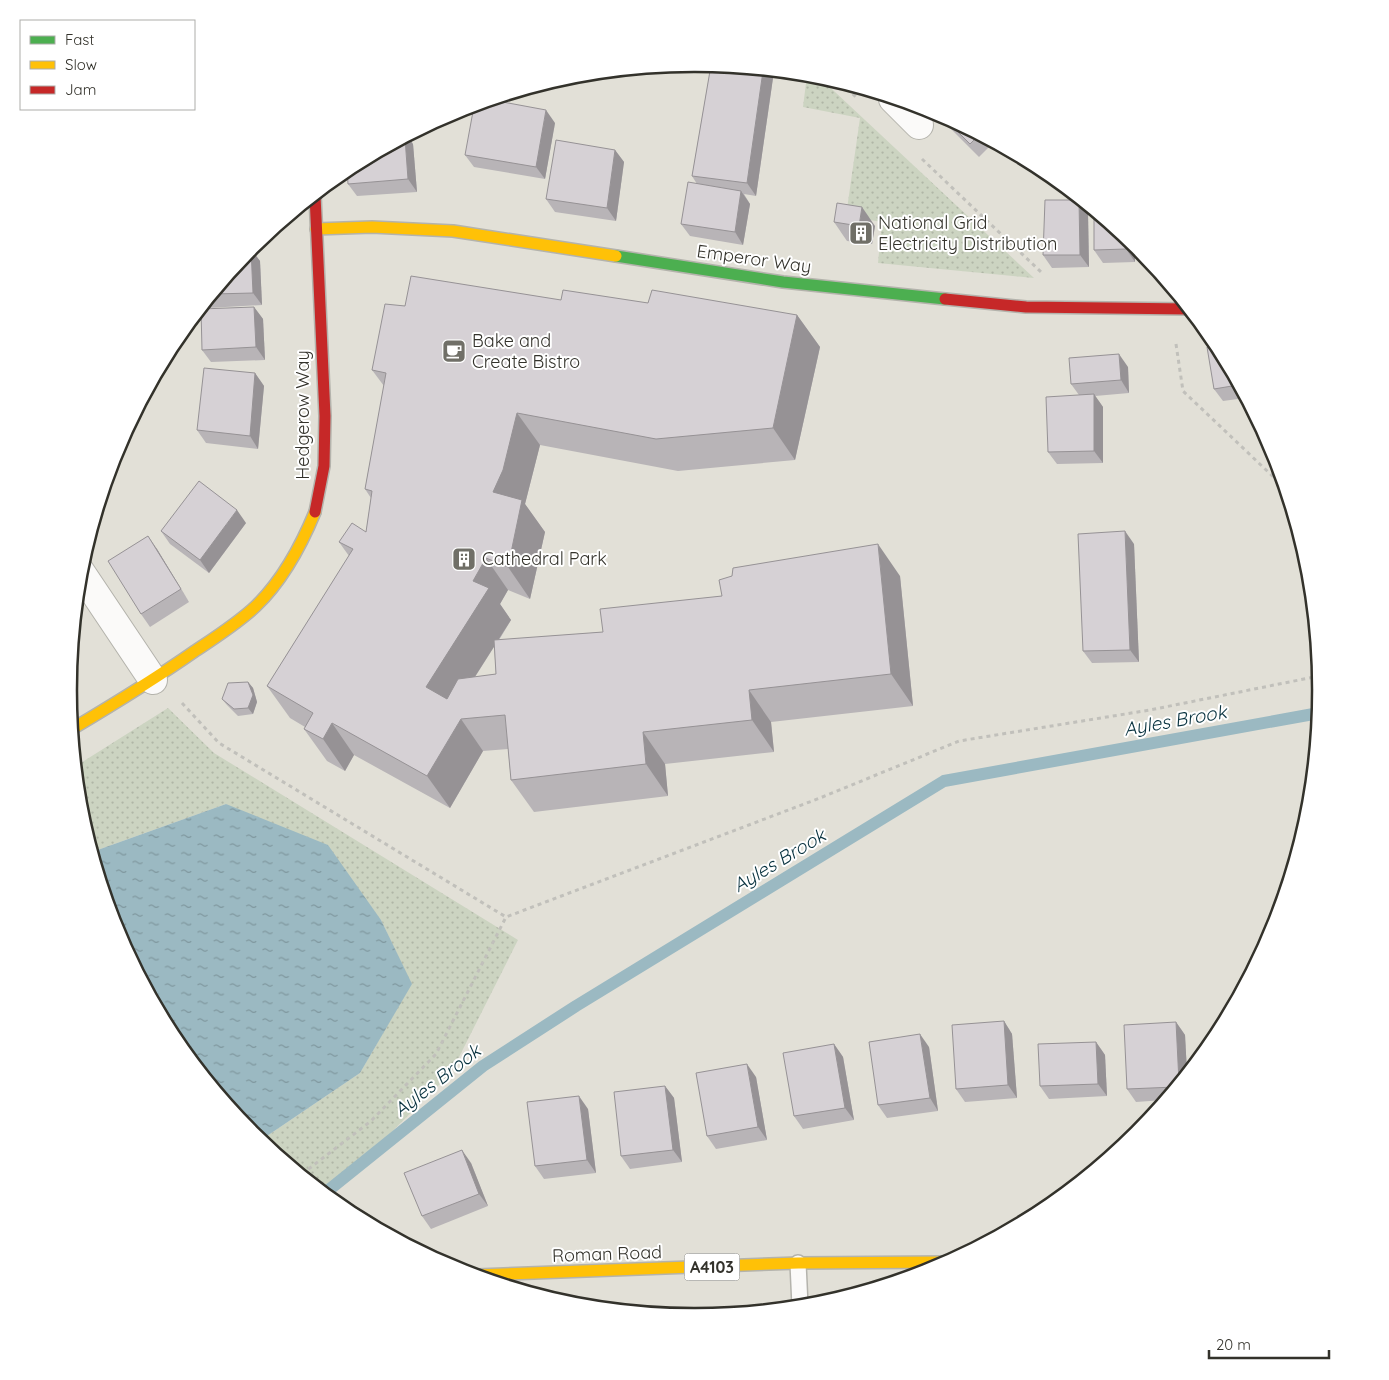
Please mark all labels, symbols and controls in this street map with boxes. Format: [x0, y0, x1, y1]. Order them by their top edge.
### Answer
legend [20, 20, 195, 110]
text: Fast [65, 30, 94, 49]
text: Slow [65, 55, 97, 74]
text: Jam [65, 80, 96, 99]
place label: National Grid Electricity Distribution [878, 211, 1057, 255]
building icon: National Grid Electricity Distribution [848, 220, 874, 246]
street label: Emperor Way [695, 239, 813, 278]
place label: Bake and Create Bistro [472, 329, 580, 373]
cafe icon: Bake and Create Bistro [441, 338, 467, 364]
street label: Hedgerow Way [291, 350, 314, 480]
building icon: Cathedral Park [451, 546, 477, 572]
place label: Cathedral Park [482, 547, 607, 570]
water label: Ayles Brook [1122, 699, 1230, 741]
water label: Ayles Brook [728, 822, 831, 897]
water label: Ayles Brook [389, 1037, 487, 1121]
street label: Roman Road [552, 1240, 662, 1267]
road number: A4103 [684, 1254, 740, 1280]
scale bar [1209, 1328, 1329, 1360]
text: 20 m [1216, 1335, 1251, 1354]

